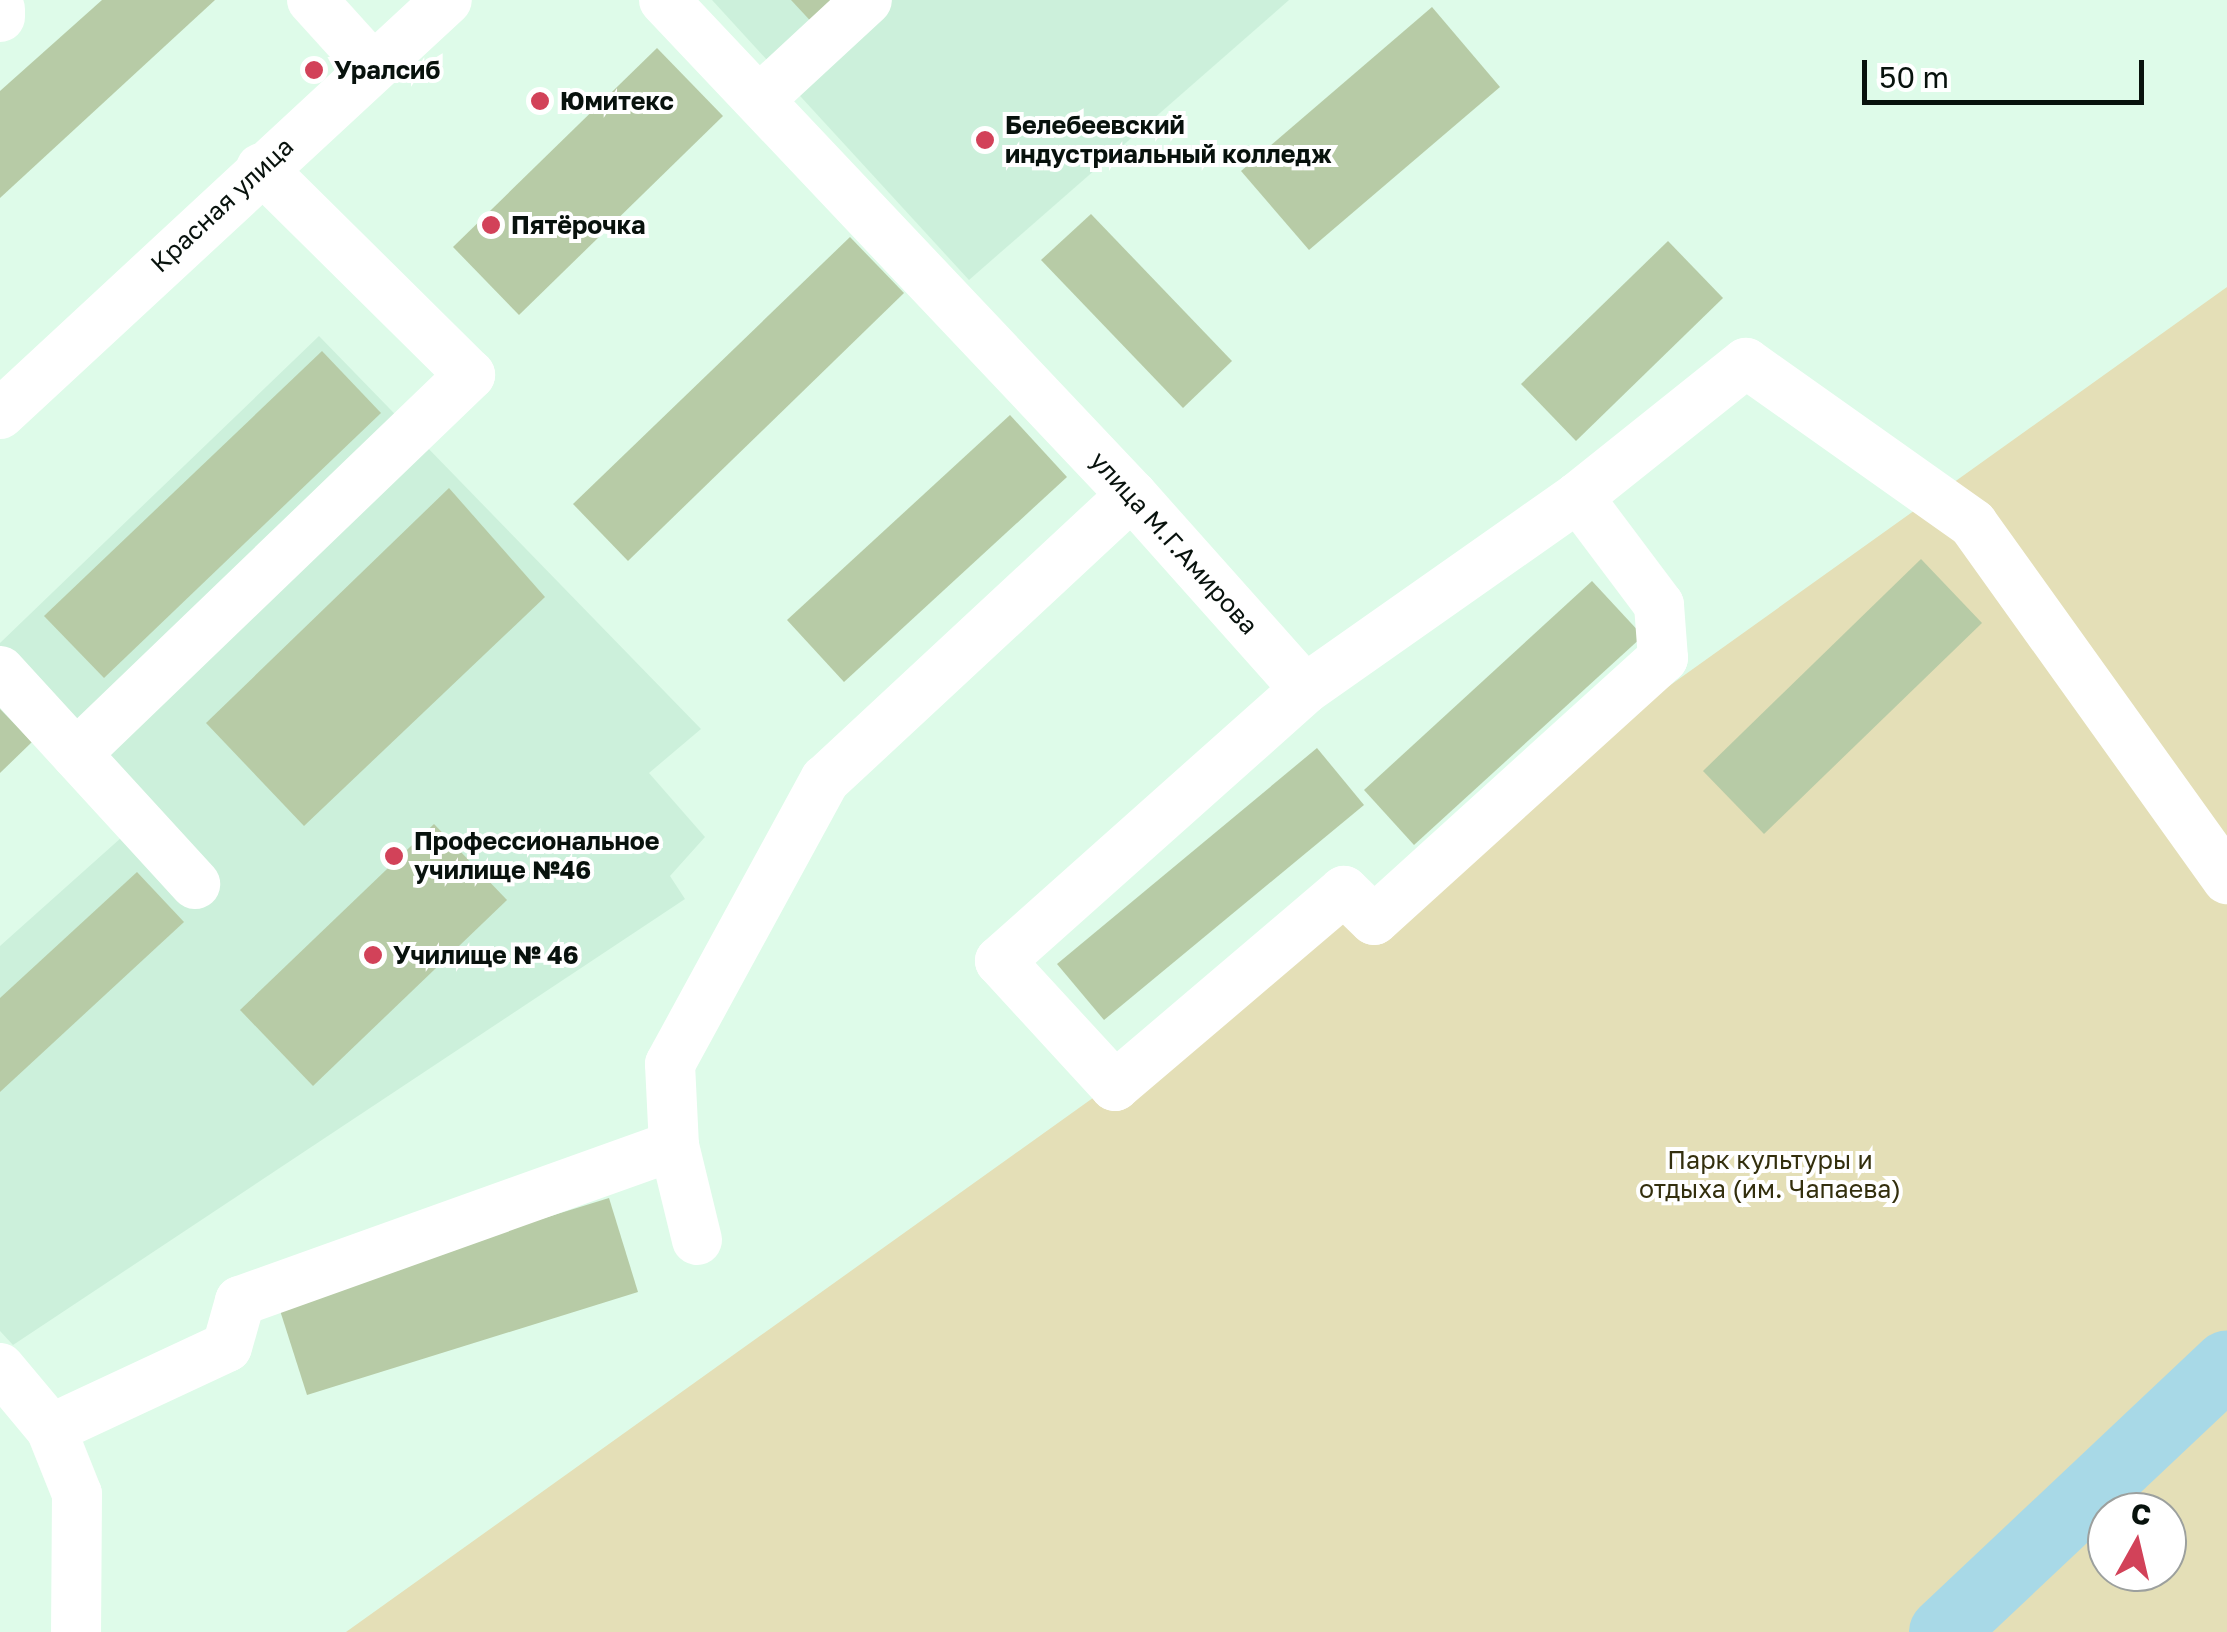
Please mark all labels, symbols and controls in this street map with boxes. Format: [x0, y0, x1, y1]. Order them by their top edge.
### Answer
scale bar [1867, 40, 2150, 102]
place label: Уралсиб [334, 55, 440, 85]
marker: Уралсиб [303, 59, 325, 81]
text: 50 m [1879, 59, 1949, 95]
place label: Юмитекс [560, 86, 674, 116]
marker: Юмитекс [529, 90, 551, 112]
place label: Белебеевский индустриальный колледж [1005, 111, 1332, 170]
marker: Белебеевский индустриальный колледж [974, 129, 996, 151]
street label: Красная улица [145, 131, 299, 279]
place label: Пятёрочка [511, 210, 645, 240]
marker: Пятёрочка [480, 214, 502, 236]
street label: улица М.Г.Амирова [1084, 446, 1264, 640]
place label: Профессиональное училище №46 [414, 827, 660, 886]
marker: Профессиональное училище №46 [383, 845, 405, 867]
place label: Училище № 46 [393, 940, 579, 970]
marker: Училище № 46 [362, 944, 384, 966]
park label: Парк культуры и отдыха (им. Чапаева) [1639, 1146, 1901, 1205]
north arrow [2087, 1492, 2187, 1592]
text: С [2129, 1496, 2153, 1531]

